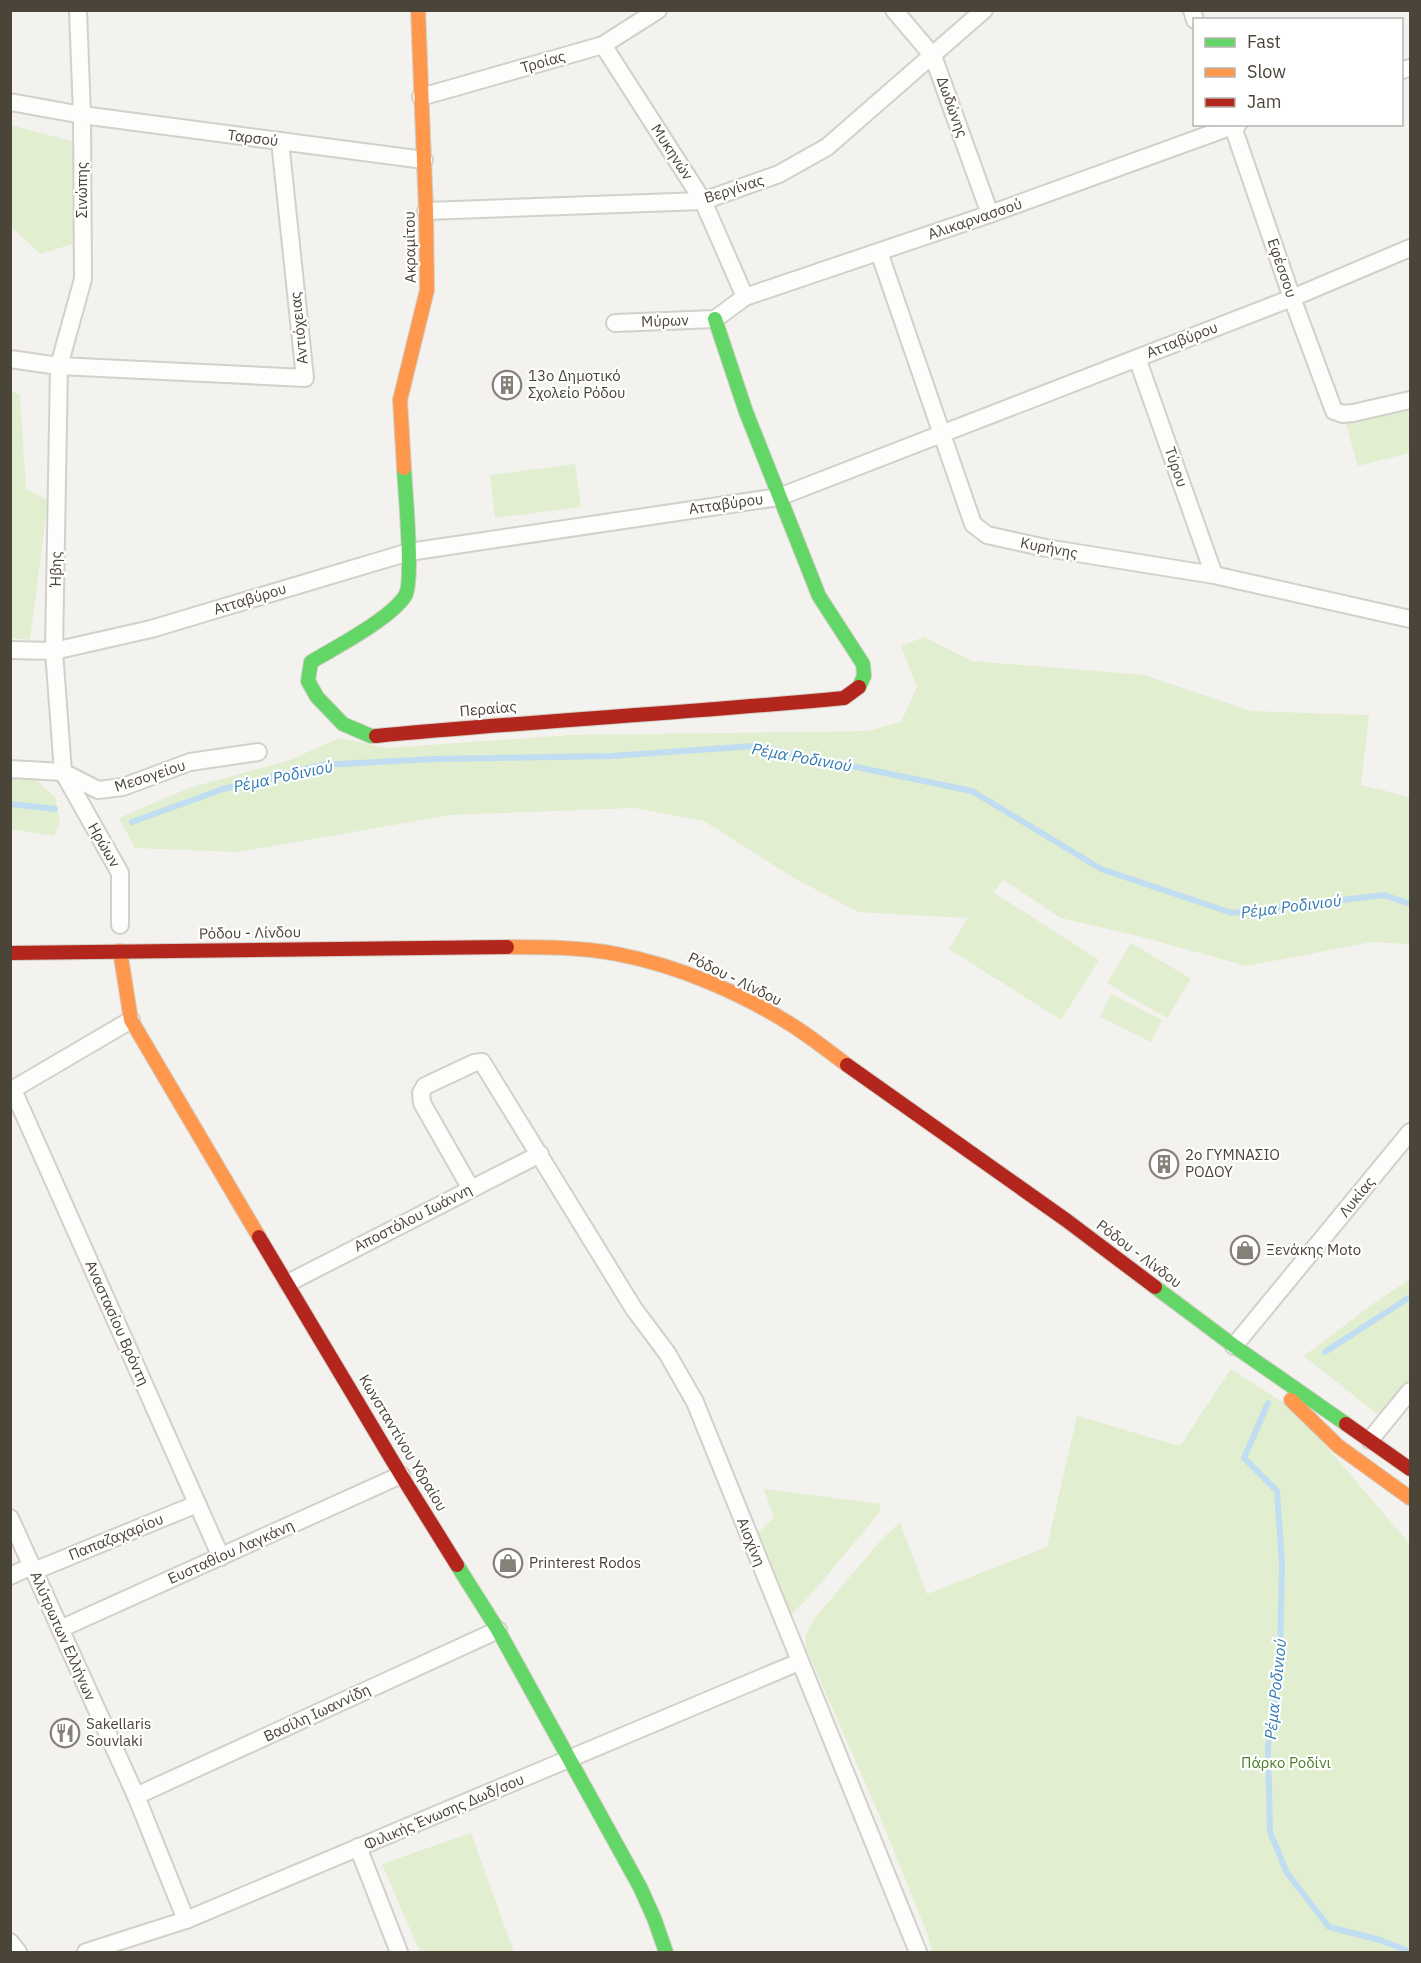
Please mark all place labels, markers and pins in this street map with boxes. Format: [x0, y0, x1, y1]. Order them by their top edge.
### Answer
place label: 13ο Δημοτικό Σχολείο Ρόδου [528, 366, 626, 402]
building icon: 13ο Δημοτικό Σχολείο Ρόδου [491, 369, 523, 401]
place label: 2ο ΓΥΜΝΑΣΙΟ ΡΟΔΟΥ [1185, 1145, 1280, 1181]
building icon: 2ο ΓΥΜΝΑΣΙΟ ΡΟΔΟΥ [1148, 1148, 1180, 1180]
shop icon: Ξενάκης Moto [1229, 1234, 1261, 1266]
place label: Ξενάκης Moto [1266, 1240, 1361, 1259]
shop icon: Printerest Rodos [492, 1547, 524, 1579]
place label: Printerest Rodos [529, 1553, 641, 1572]
place label: Sakellaris Souvlaki [86, 1714, 151, 1750]
restaurant icon: Sakellaris Souvlaki [49, 1717, 81, 1749]

